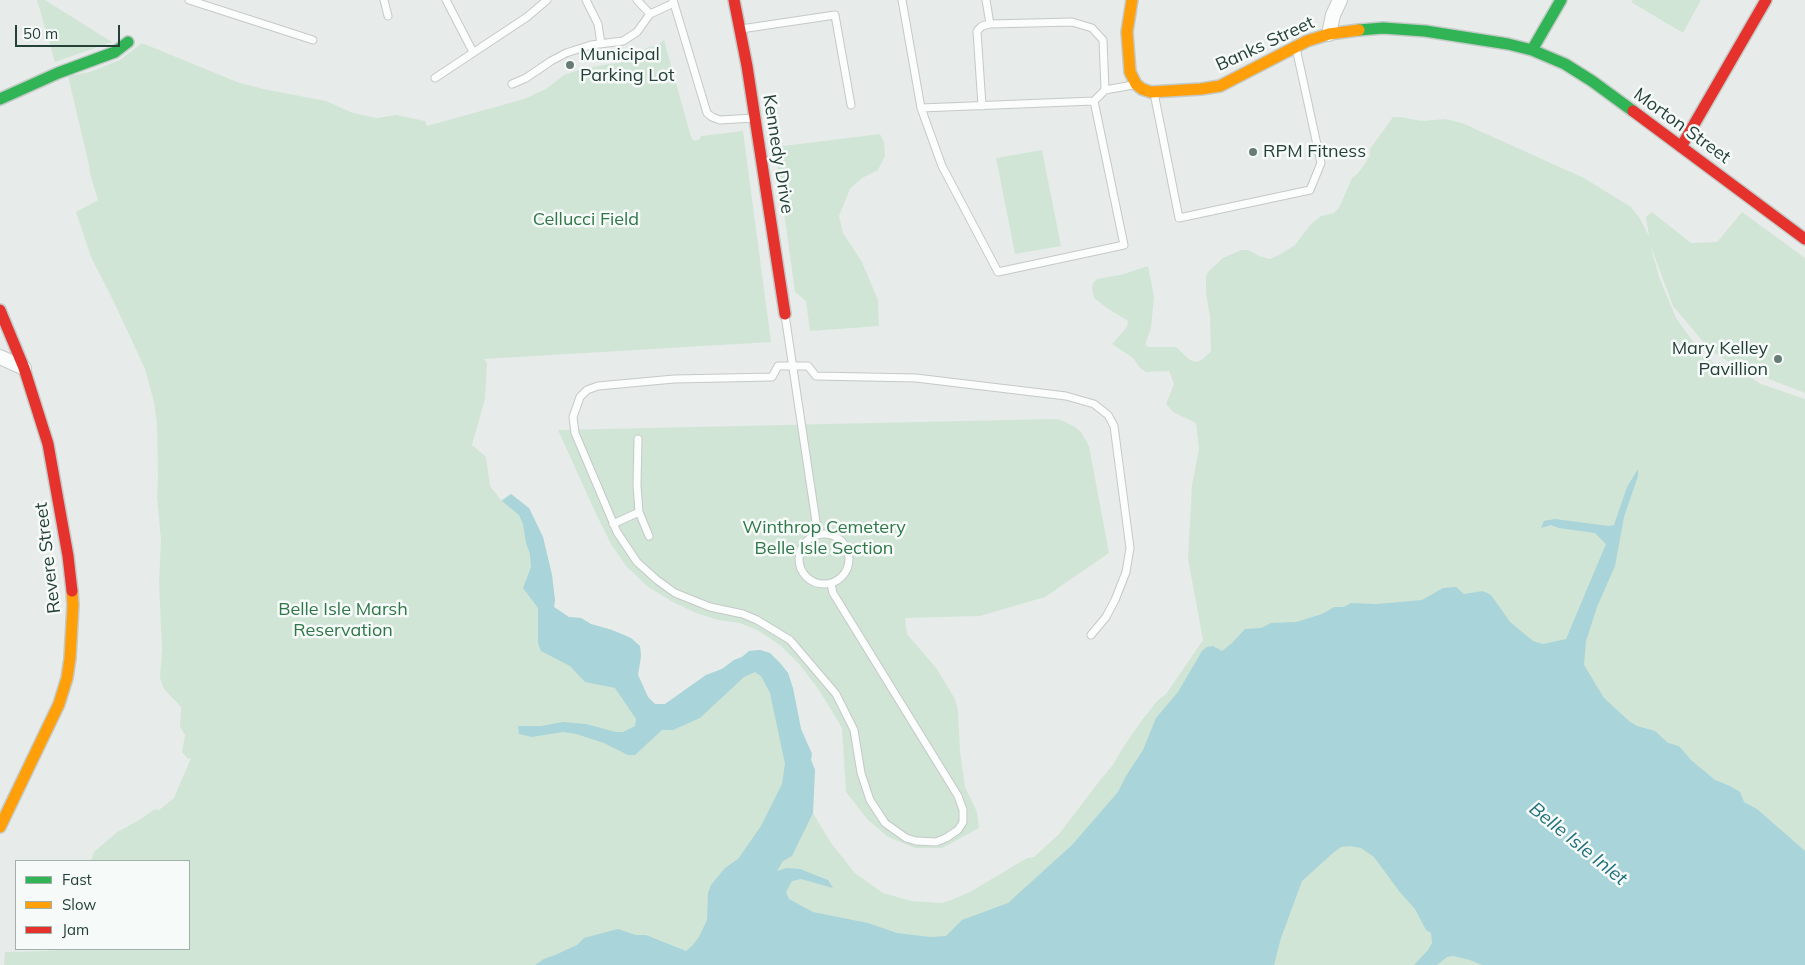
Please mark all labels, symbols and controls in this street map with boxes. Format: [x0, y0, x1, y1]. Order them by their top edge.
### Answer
street label: Banks Street [1212, 12, 1318, 76]
scale bar [18, 15, 122, 47]
text: 50 m [23, 24, 58, 43]
place label: Municipal Parking Lot [580, 44, 674, 86]
marker: Municipal Parking Lot [564, 59, 576, 71]
street label: Morton Street [1629, 84, 1735, 168]
street label: Kennedy Drive [758, 93, 798, 215]
place label: RPM Fitness [1263, 141, 1366, 163]
marker: RPM Fitness [1247, 146, 1259, 158]
park label: Cellucci Field [533, 209, 639, 231]
place label: Mary Kelley Pavillion [1672, 338, 1768, 380]
marker: Mary Kelley Pavillion [1772, 353, 1784, 365]
street label: Revere Street [30, 501, 66, 615]
park label: Winthrop Cemetery Belle Isle Section [742, 517, 906, 560]
park label: Belle Isle Marsh Reservation [278, 599, 408, 642]
water label: Belle Isle Inlet [1524, 798, 1632, 890]
legend [15, 860, 190, 950]
text: Fast [62, 870, 92, 889]
text: Slow [62, 895, 96, 914]
text: Jam [62, 920, 89, 939]

